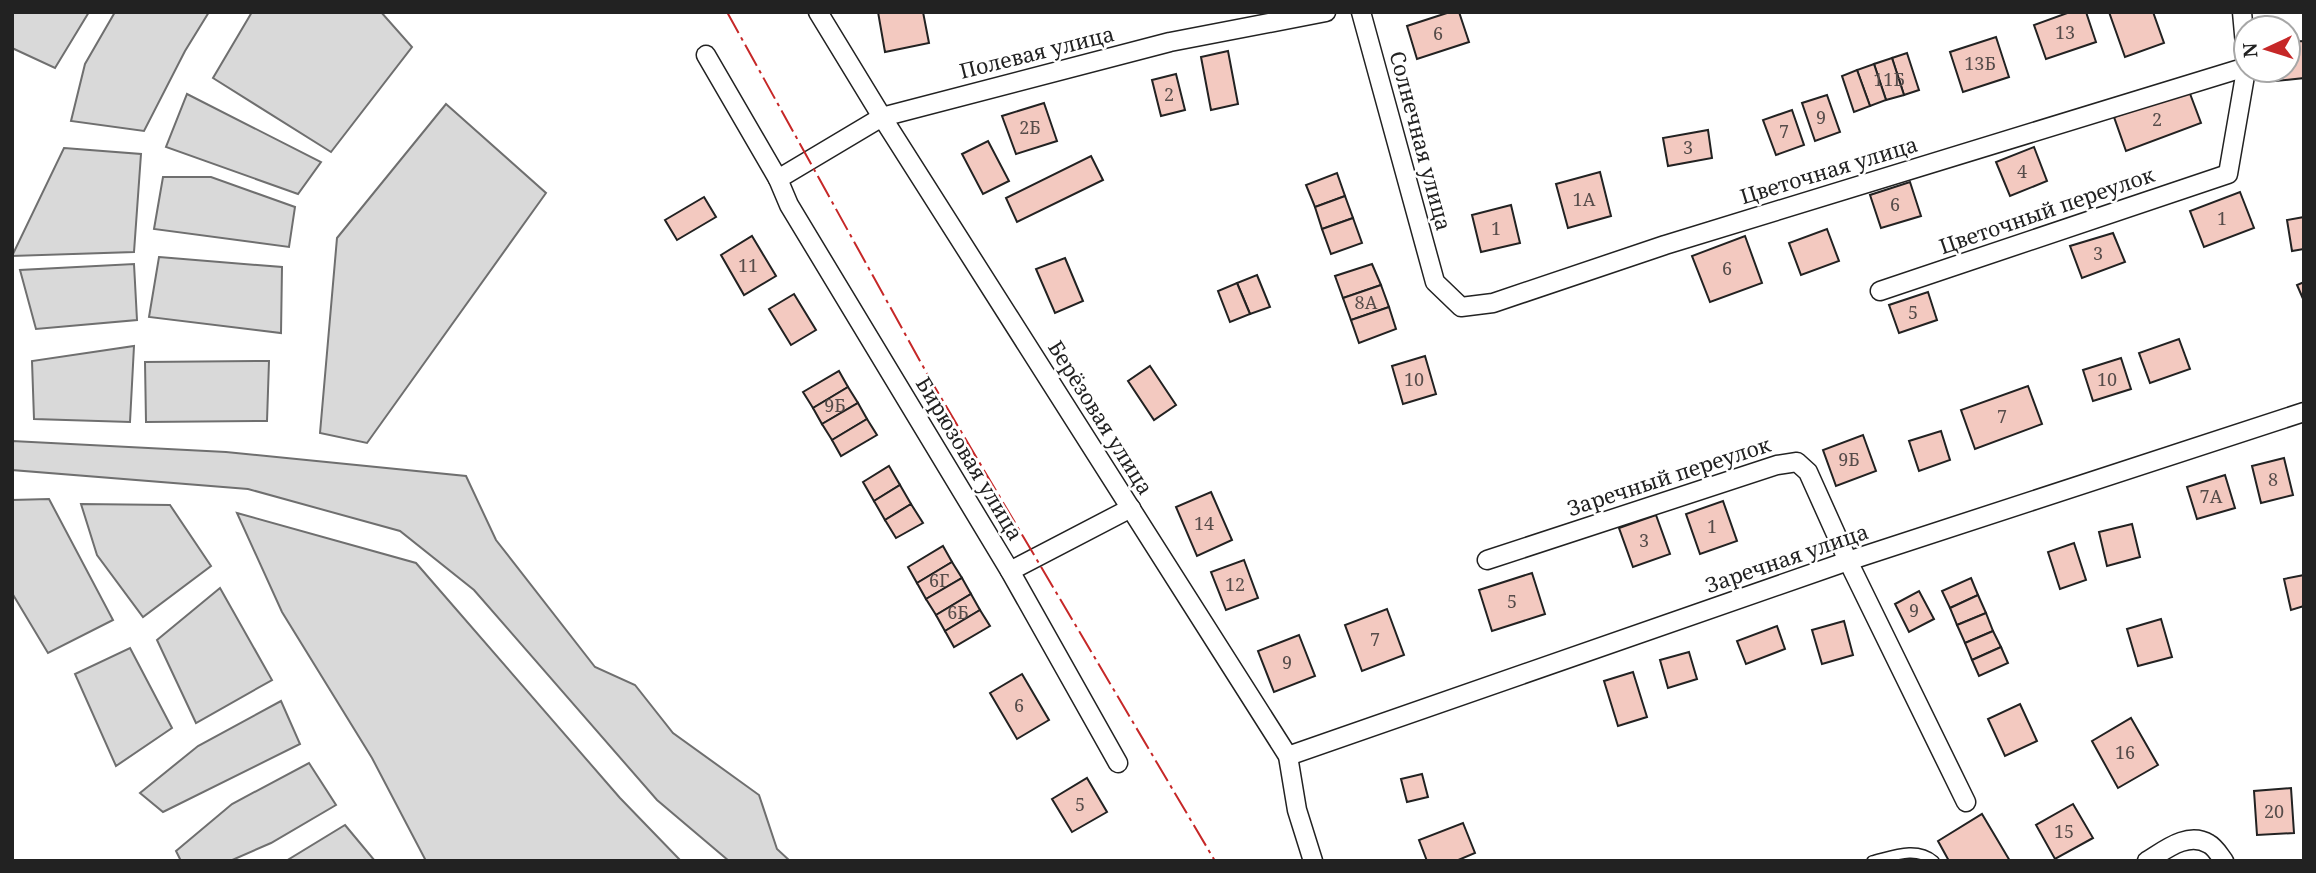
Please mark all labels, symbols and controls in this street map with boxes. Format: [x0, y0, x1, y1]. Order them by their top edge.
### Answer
north arrow [2232, 14, 2302, 84]
street label: Полевая улица [956, 19, 1117, 85]
house number: 13 [2055, 20, 2075, 44]
house number: 6 [1433, 21, 1443, 45]
text: N [2237, 42, 2264, 59]
street label: Солнечная улица [1384, 48, 1458, 234]
house number: 13Б [1964, 51, 1996, 75]
house number: 11Б [1873, 67, 1905, 91]
house number: 2 [1164, 82, 1174, 106]
house number: 9 [1816, 105, 1826, 129]
house number: 2 [2152, 107, 2162, 131]
house number: 2Б [1019, 115, 1041, 139]
house number: 7 [1779, 119, 1789, 143]
street label: Цветочная улица [1737, 130, 1921, 210]
house number: 3 [1683, 135, 1693, 159]
house number: 4 [2017, 159, 2027, 183]
street label: Цветочный переулок [1935, 160, 2159, 260]
house number: 1А [1573, 187, 1596, 211]
house number: 6 [1890, 192, 1900, 216]
house number: 1 [2217, 206, 2227, 230]
house number: 1 [1491, 216, 1501, 240]
house number: 3 [2093, 241, 2103, 265]
house number: 11 [738, 253, 758, 277]
house number: 6 [1722, 256, 1732, 280]
house number: 8А [1355, 290, 1378, 314]
house number: 5 [1908, 300, 1918, 324]
street label: Берёзовая улица [1042, 335, 1160, 500]
house number: 10 [1404, 367, 1424, 391]
house number: 10 [2097, 367, 2117, 391]
street label: Бирюзовая улица [910, 372, 1030, 545]
house number: 9Б [824, 393, 846, 417]
house number: 7 [1997, 404, 2007, 428]
street label: Заречный переулок [1563, 430, 1775, 522]
house number: 9Б [1838, 447, 1860, 471]
house number: 8 [2268, 467, 2278, 491]
house number: 7А [2200, 484, 2223, 508]
house number: 14 [1194, 511, 1214, 535]
house number: 1 [1707, 514, 1717, 538]
street label: Заречная улица [1701, 517, 1872, 599]
house number: 3 [1639, 528, 1649, 552]
house number: 6Г [929, 568, 949, 592]
house number: 12 [1225, 572, 1245, 596]
house number: 5 [1507, 589, 1517, 613]
house number: 9 [1909, 598, 1919, 622]
house number: 6Б [947, 600, 969, 624]
house number: 7 [1370, 627, 1380, 651]
house number: 9 [1282, 650, 1292, 674]
house number: 6 [1014, 693, 1024, 717]
house number: 16 [2115, 740, 2135, 764]
house number: 5 [1075, 792, 1085, 816]
house number: 20 [2264, 799, 2284, 823]
house number: 15 [2054, 819, 2074, 843]

